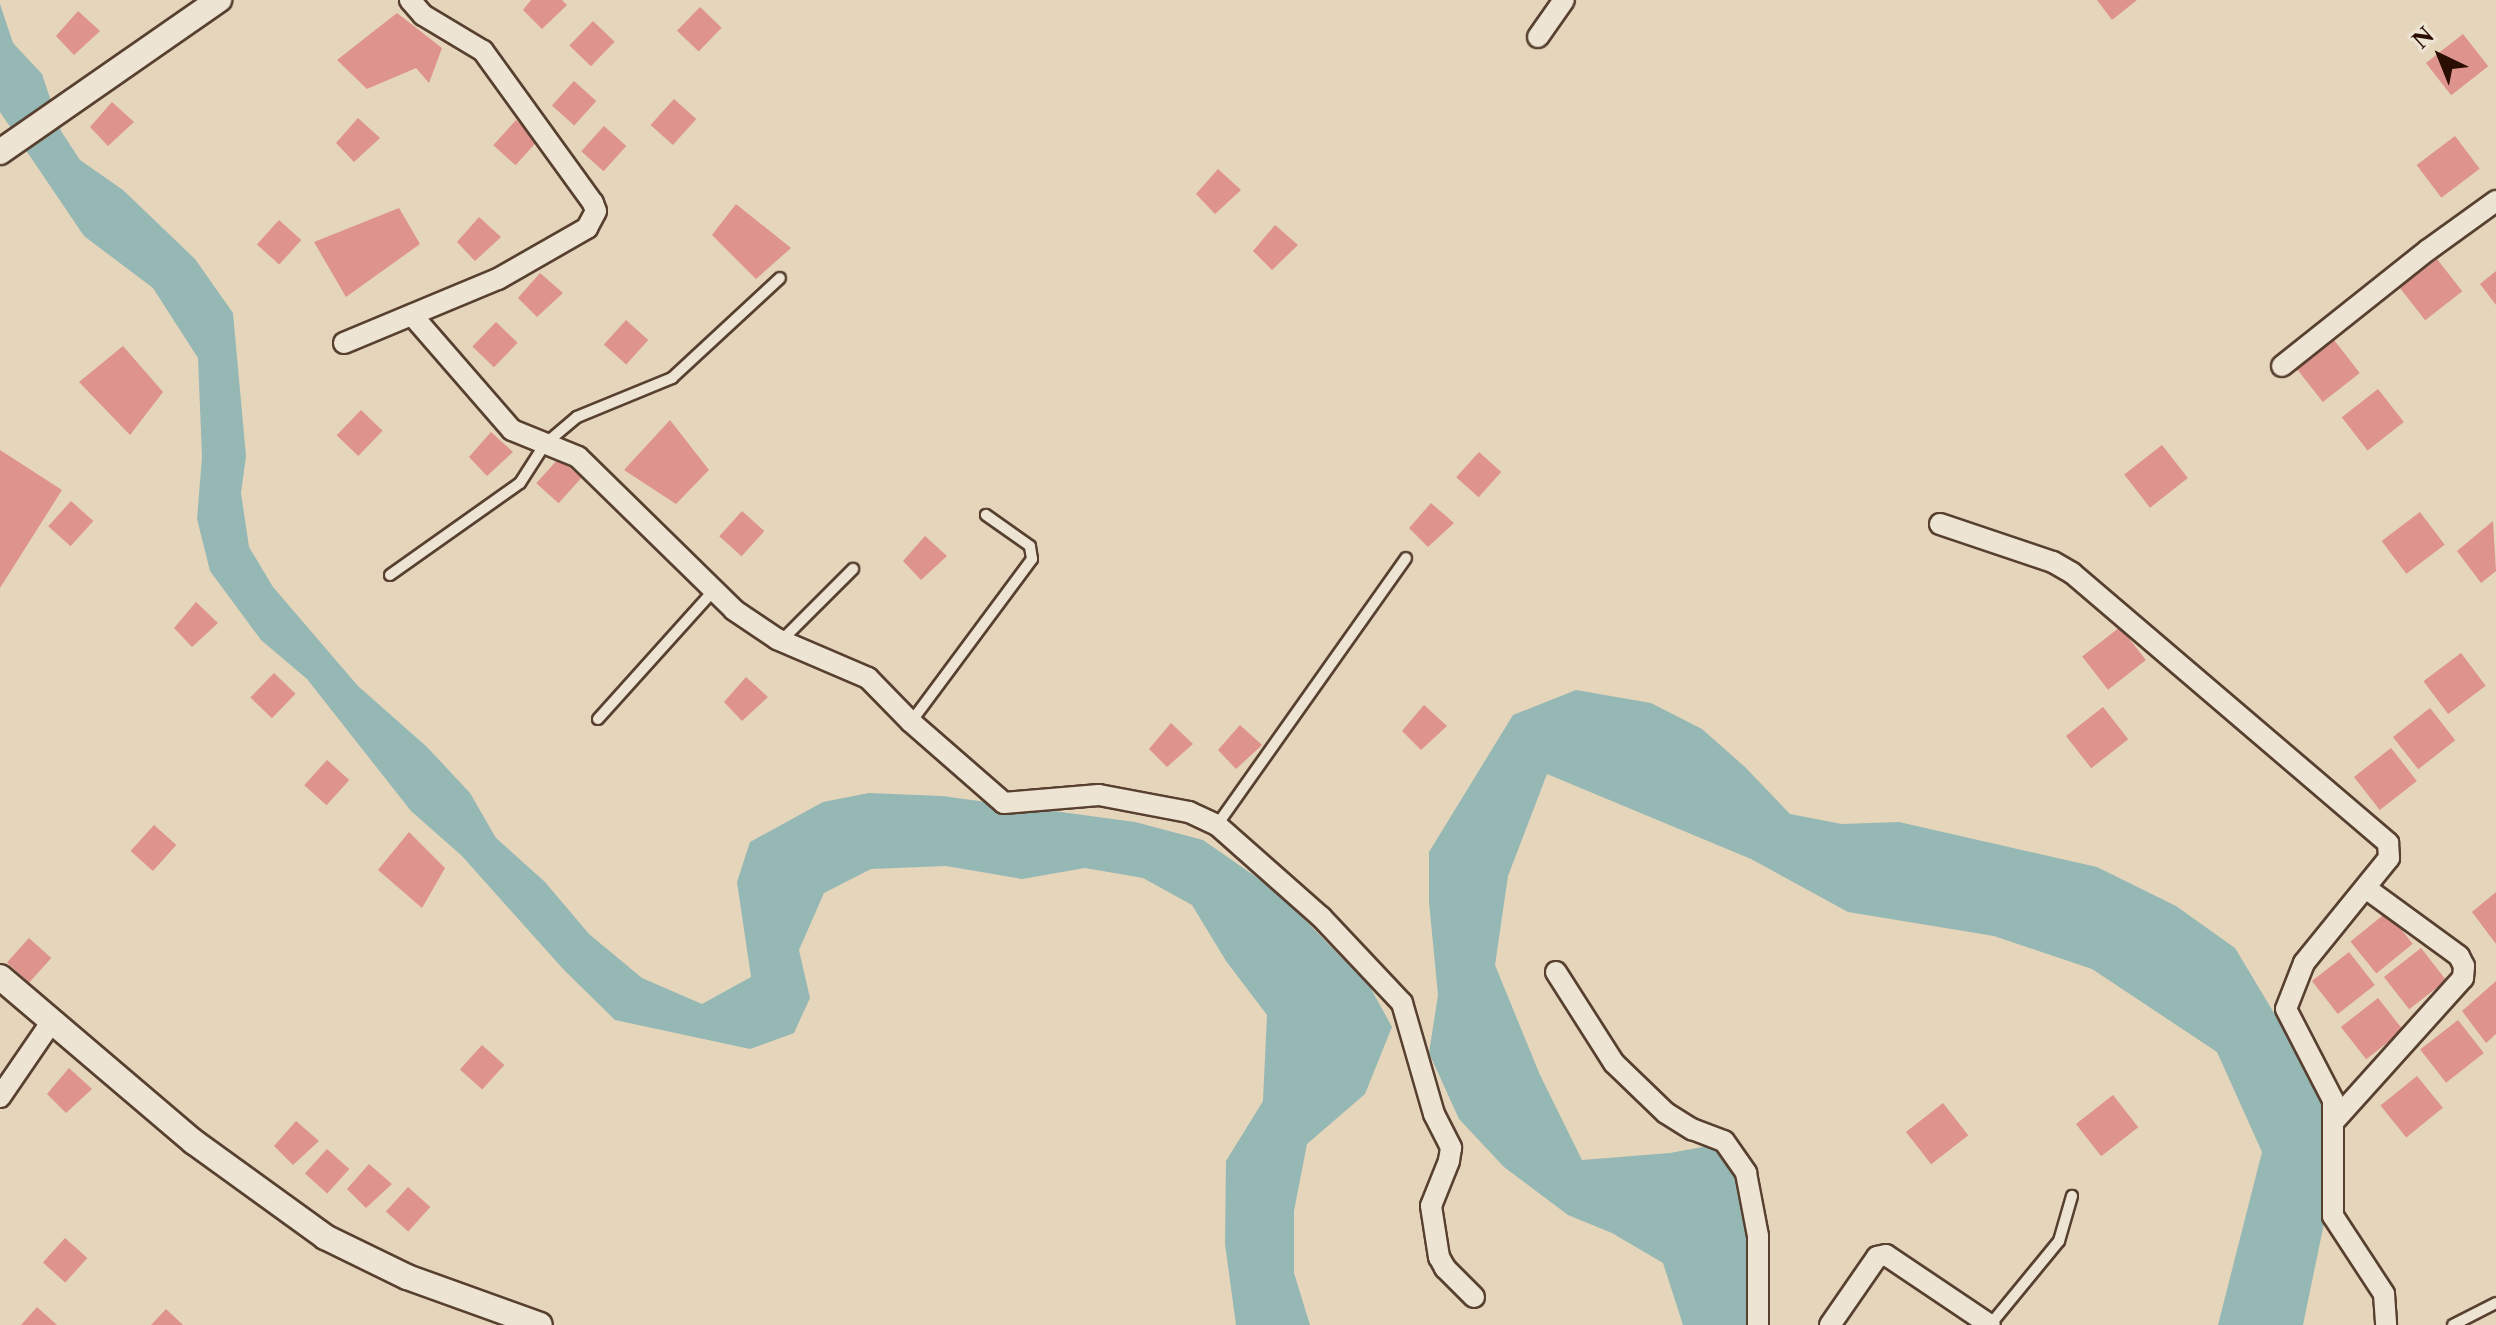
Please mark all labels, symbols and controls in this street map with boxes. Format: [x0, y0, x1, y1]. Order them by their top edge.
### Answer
north arrow [2400, 16, 2480, 96]
text: N [2407, 22, 2439, 54]

